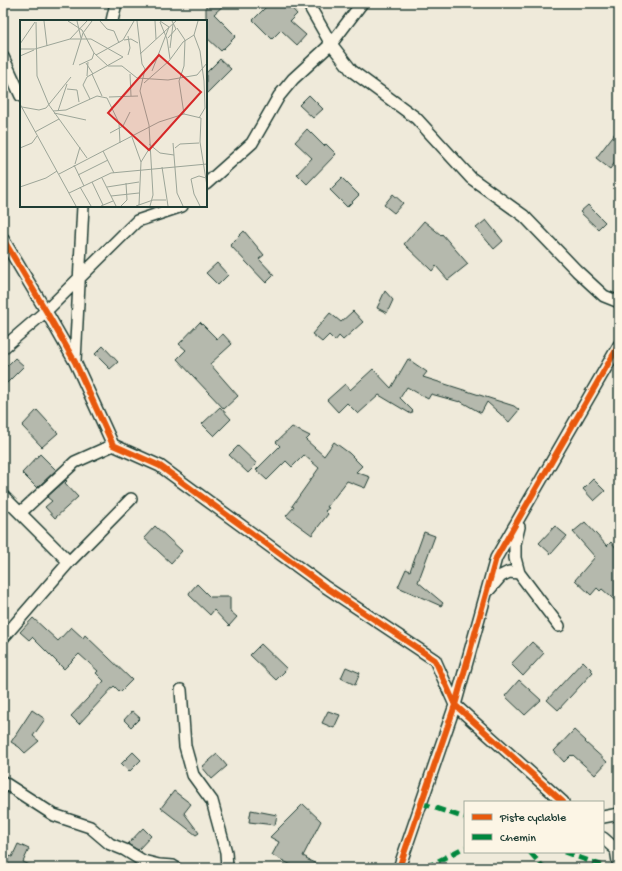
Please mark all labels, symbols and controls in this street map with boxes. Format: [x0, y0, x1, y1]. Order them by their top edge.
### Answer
inset map [20, 20, 207, 207]
legend [464, 801, 604, 853]
text: Piste cyclable [499, 812, 567, 826]
text: Chemin [500, 832, 536, 846]

